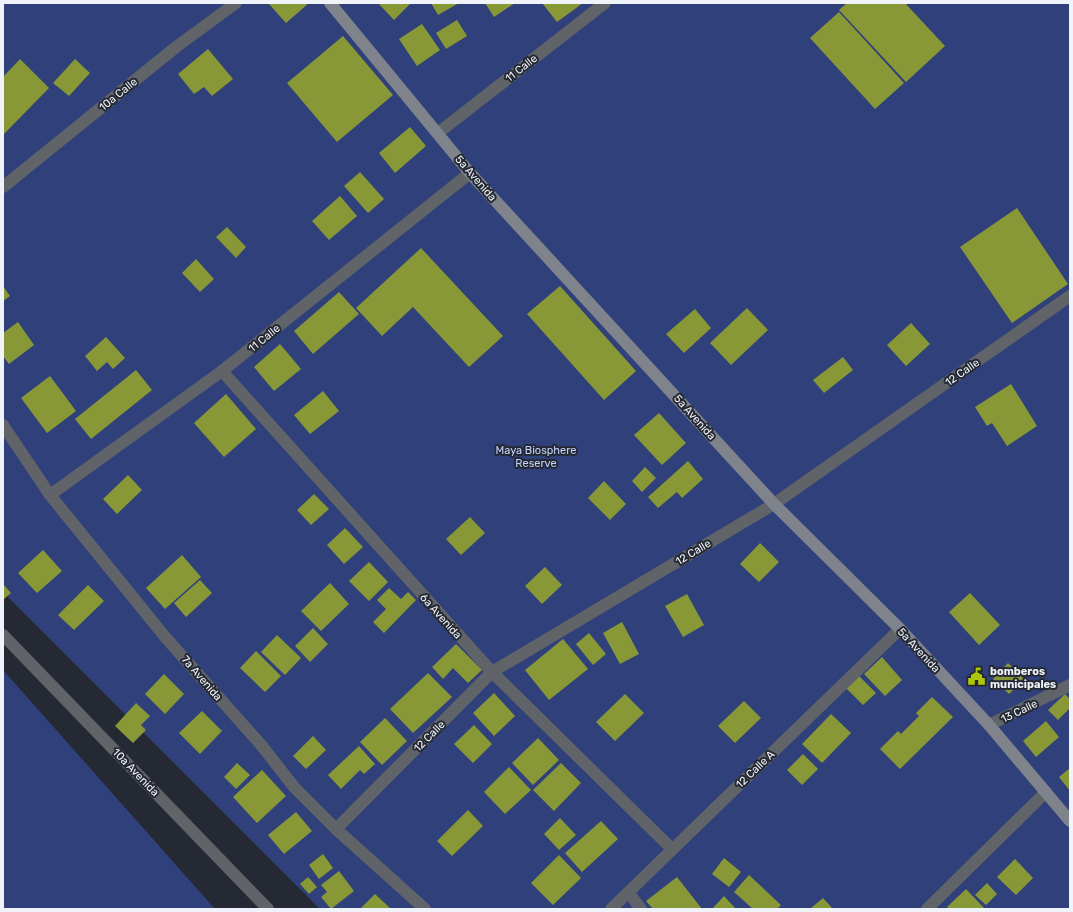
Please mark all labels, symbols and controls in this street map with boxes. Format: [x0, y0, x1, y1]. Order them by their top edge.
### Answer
street label: 11 Calle [503, 52, 540, 85]
street label: 10a Calle [97, 75, 140, 114]
street label: 5a Avenida [452, 153, 499, 204]
street label: 11 Calle [246, 322, 283, 355]
street label: 12 Calle [943, 356, 982, 389]
street label: 5a Avenida [671, 392, 718, 443]
park label: Maya Biosphere Reserve [496, 444, 576, 470]
street label: 12 Calle [673, 537, 713, 568]
street label: 6a Avenida [417, 591, 464, 642]
street label: 5a Avenida [895, 625, 943, 675]
street label: 7a Avenida [179, 653, 225, 703]
place label: bomberos municipales [990, 665, 1056, 691]
public building icon: bomberos municipales [967, 667, 987, 687]
street label: 13 Calle [999, 697, 1040, 726]
street label: 12 Calle [411, 718, 448, 755]
street label: 10a Avenida [110, 746, 162, 799]
street label: 12 Calle A [733, 747, 778, 791]

